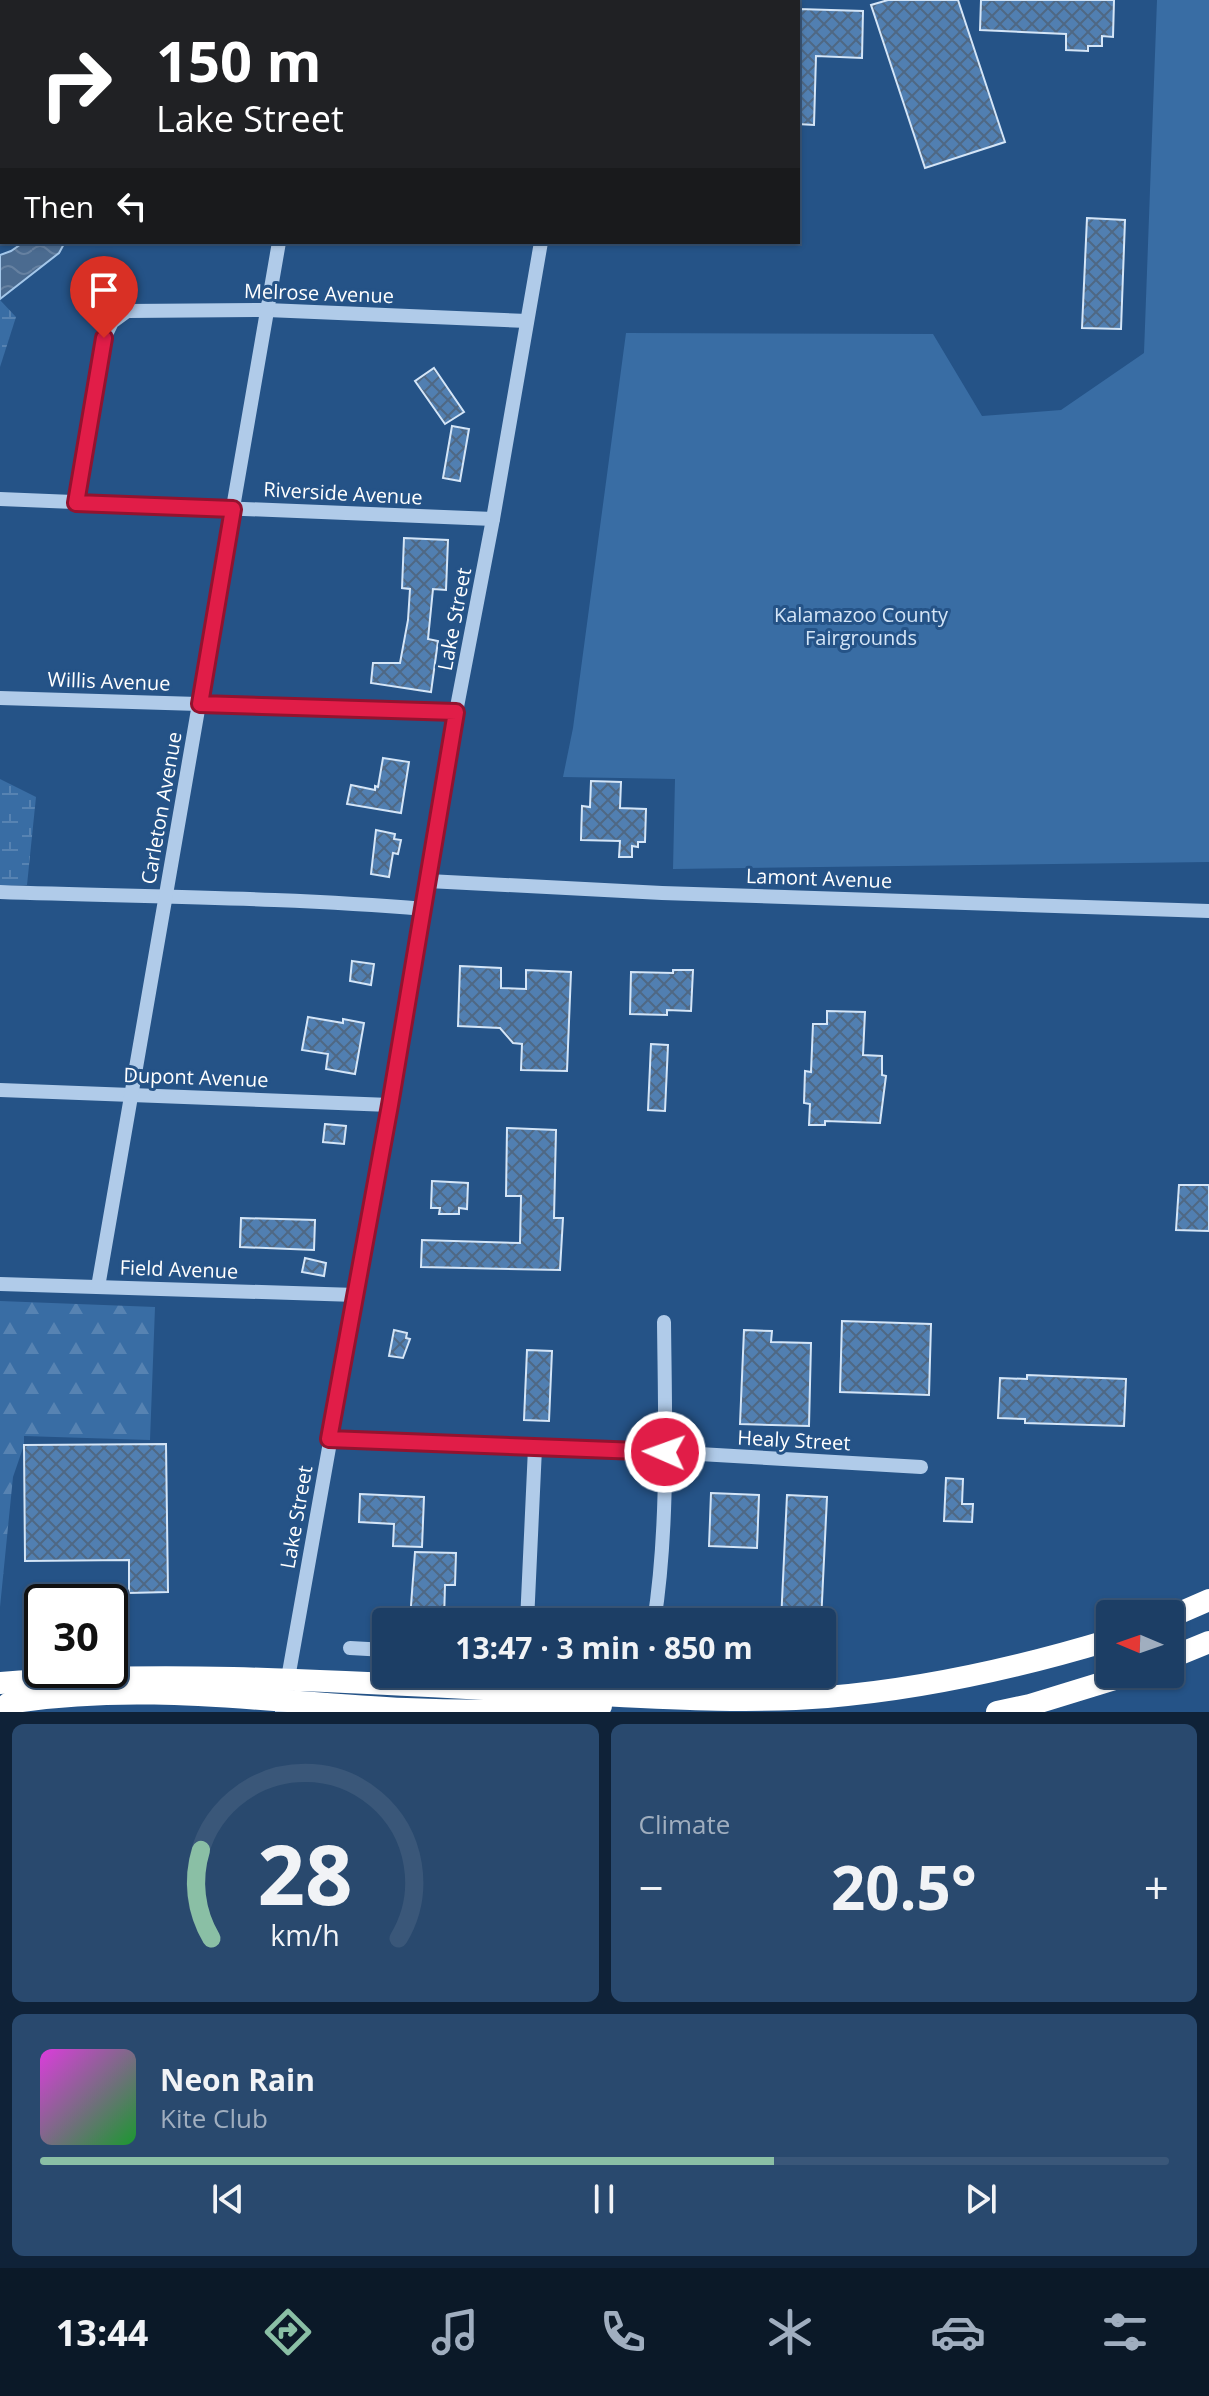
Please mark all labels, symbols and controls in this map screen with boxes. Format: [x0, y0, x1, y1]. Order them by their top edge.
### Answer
text: 150 m [156, 22, 322, 98]
icon: right [24, 32, 128, 136]
text: Lake Street [156, 94, 344, 143]
icon: left [110, 184, 154, 228]
text: Then [24, 186, 94, 227]
pin [70, 256, 138, 338]
icon: arrive [82, 268, 126, 312]
street label: Melrose Avenue [244, 277, 394, 309]
street label: Riverside Avenue [263, 475, 423, 511]
street label: Lake Street [431, 565, 477, 673]
park label: Kalamazoo County Fairgrounds [774, 601, 949, 651]
street label: Willis Avenue [47, 665, 171, 697]
street label: Carleton Avenue [134, 730, 188, 886]
street label: Lamont Avenue [745, 862, 893, 894]
street label: Dupont Avenue [123, 1061, 269, 1093]
street label: Field Avenue [119, 1253, 239, 1285]
position arrow [623, 1410, 707, 1494]
street label: Healy Street [737, 1424, 851, 1456]
street label: Lake Street [274, 1463, 318, 1571]
speed limit sign: 30 [24, 1584, 128, 1688]
north arrow [1096, 1600, 1184, 1688]
map controls [1096, 1600, 1184, 1688]
text: 13:47 · 3 min · 850 m [455, 1627, 753, 1668]
text: Climate [639, 1806, 730, 1842]
text: 28 [258, 1816, 353, 1929]
text: 20.5° [831, 1846, 977, 1928]
text: − [639, 1857, 664, 1917]
text: + [1144, 1857, 1169, 1917]
text: km/h [271, 1915, 340, 1954]
text: Neon Rain [160, 2059, 315, 2100]
text: Kite Club [160, 2100, 268, 2136]
icon: previous [206, 2177, 250, 2221]
icon: pause [582, 2177, 626, 2221]
icon: next [959, 2177, 1003, 2221]
icon: directions [260, 2304, 316, 2360]
icon: music [427, 2304, 483, 2360]
icon: phone [595, 2304, 651, 2360]
icon: climate [762, 2304, 818, 2360]
icon: car [930, 2304, 986, 2360]
icon: filters [1097, 2304, 1153, 2360]
text: 13:44 [56, 2308, 148, 2357]

